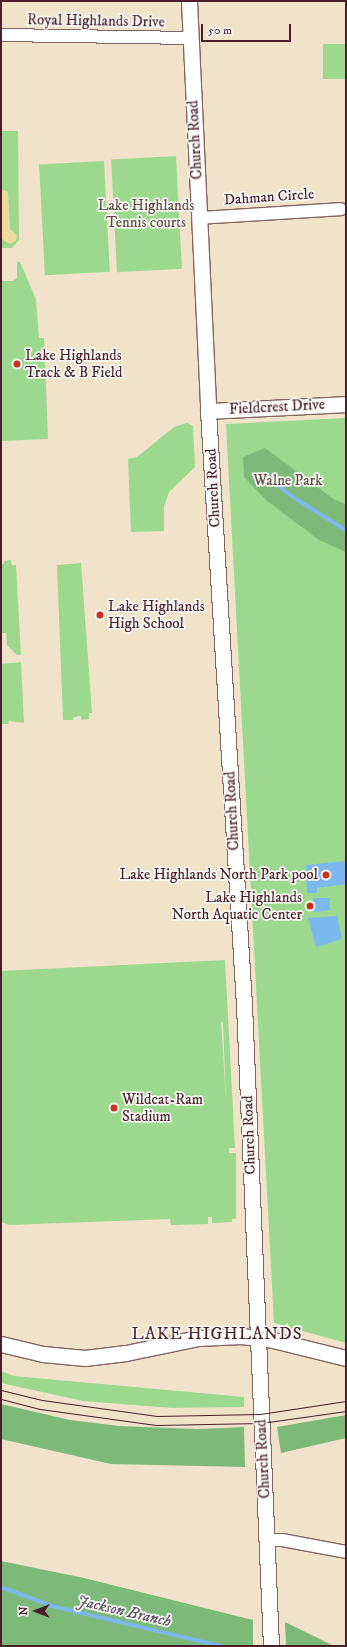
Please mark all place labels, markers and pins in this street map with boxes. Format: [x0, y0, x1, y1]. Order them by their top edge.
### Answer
place label: Lake Highlands Track & B Field [25, 346, 123, 381]
marker: Lake Highlands Track & B Field [12, 359, 22, 369]
place label: Lake Highlands High School [108, 597, 205, 632]
marker: Lake Highlands High School [95, 610, 105, 620]
place label: Lake Highlands North Park pool [120, 866, 318, 884]
marker: Lake Highlands North Park pool [321, 870, 331, 880]
place label: Lake Highlands North Aquatic Center [172, 888, 302, 923]
marker: Lake Highlands North Aquatic Center [305, 901, 315, 911]
place label: Wildcat-Ram Stadium [122, 1090, 203, 1125]
marker: Wildcat-Ram Stadium [109, 1103, 119, 1113]

